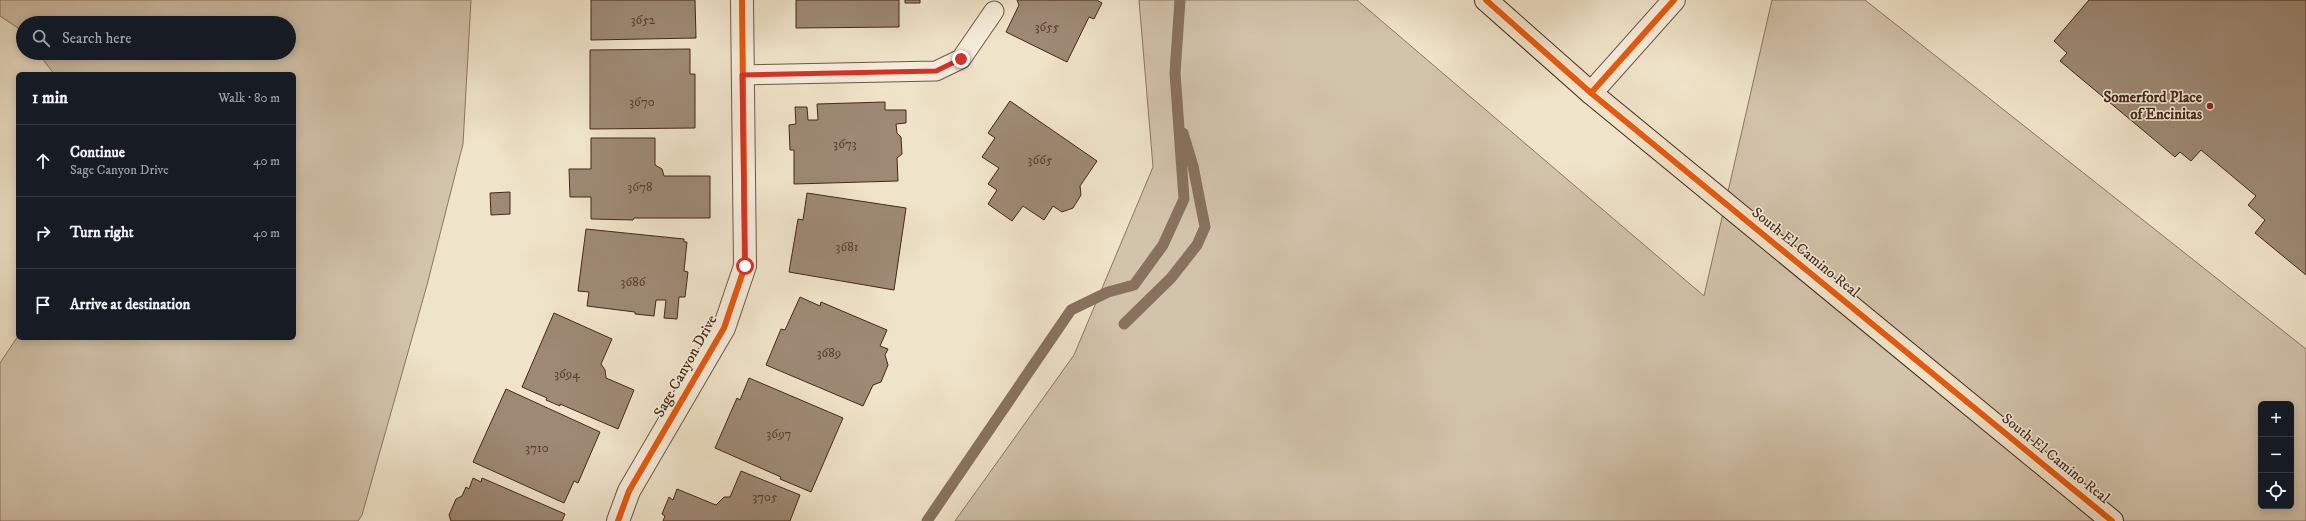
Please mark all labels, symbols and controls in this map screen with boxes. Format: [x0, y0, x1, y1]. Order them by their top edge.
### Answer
house number: 3652 [631, 12, 656, 28]
search box [16, 16, 296, 60]
house number: 3655 [1035, 19, 1060, 35]
icon: search [30, 27, 52, 49]
text: Search here [62, 29, 131, 48]
route end [952, 50, 970, 68]
text: 1 min [32, 87, 68, 109]
place label: Somerford Place of Encinitas [2103, 88, 2203, 124]
text: Walk · 80 m [218, 90, 280, 106]
house number: 3670 [629, 94, 655, 110]
marker: Somerford Place of Encinitas [2205, 101, 2215, 111]
house number: 3673 [833, 136, 857, 152]
text: Continue [70, 143, 125, 162]
icon: ahead [32, 150, 54, 172]
house number: 3665 [1028, 152, 1053, 168]
text: 40 m [253, 153, 280, 169]
text: Sage Canyon Drive [70, 162, 169, 178]
house number: 3678 [628, 179, 652, 195]
street label: South El Camino Real [1748, 203, 1864, 302]
icon: right [32, 222, 54, 244]
text: Turn right [70, 223, 133, 242]
text: 40 m [253, 225, 280, 241]
house number: 3681 [836, 239, 859, 255]
route start [736, 257, 754, 275]
house number: 3686 [621, 274, 647, 290]
icon: arrive [32, 294, 54, 316]
text: Arrive at destination [70, 295, 190, 314]
street label: Sage Canyon Drive [650, 312, 721, 421]
house number: 3689 [817, 345, 841, 361]
house number: 3694 [554, 366, 580, 382]
map controls [2258, 401, 2294, 509]
button: + [2258, 401, 2294, 437]
street label: South El Camino Real [1998, 409, 2114, 508]
house number: 3697 [767, 426, 792, 442]
button: − [2258, 437, 2294, 473]
house number: 3710 [525, 440, 549, 456]
button: locate [2258, 473, 2294, 509]
house number: 3705 [752, 489, 778, 505]

